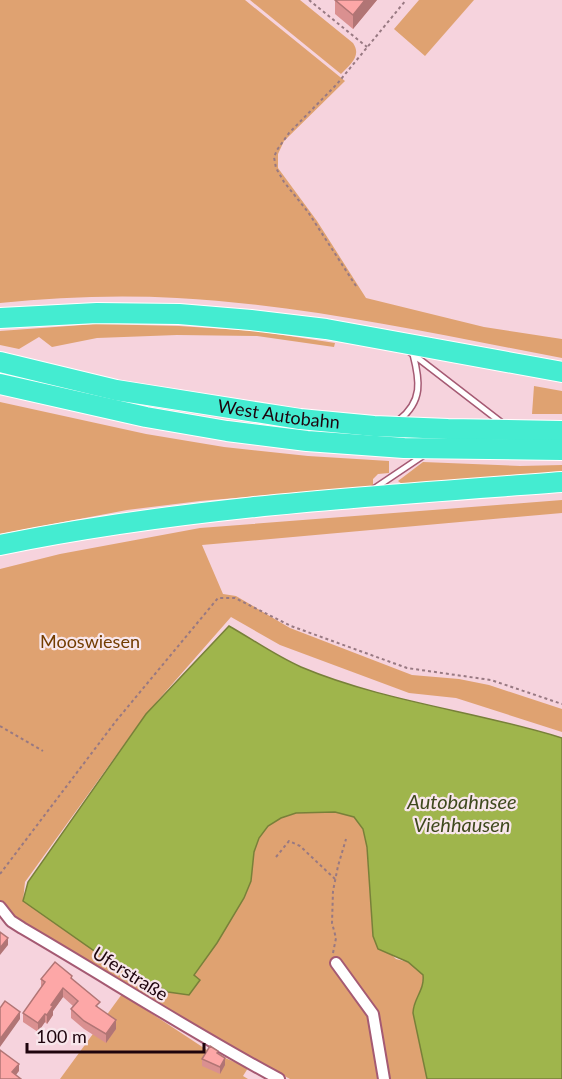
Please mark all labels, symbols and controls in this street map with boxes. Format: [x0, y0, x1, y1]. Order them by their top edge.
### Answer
street label: West Autobahn [216, 394, 341, 433]
park label: Mooswiesen [40, 630, 140, 652]
water label: Autobahnsee Viehhausen [406, 789, 517, 836]
street label: Uferstraße [89, 941, 172, 1005]
scale bar [27, 1016, 204, 1054]
text: 100 m [36, 1025, 87, 1047]

